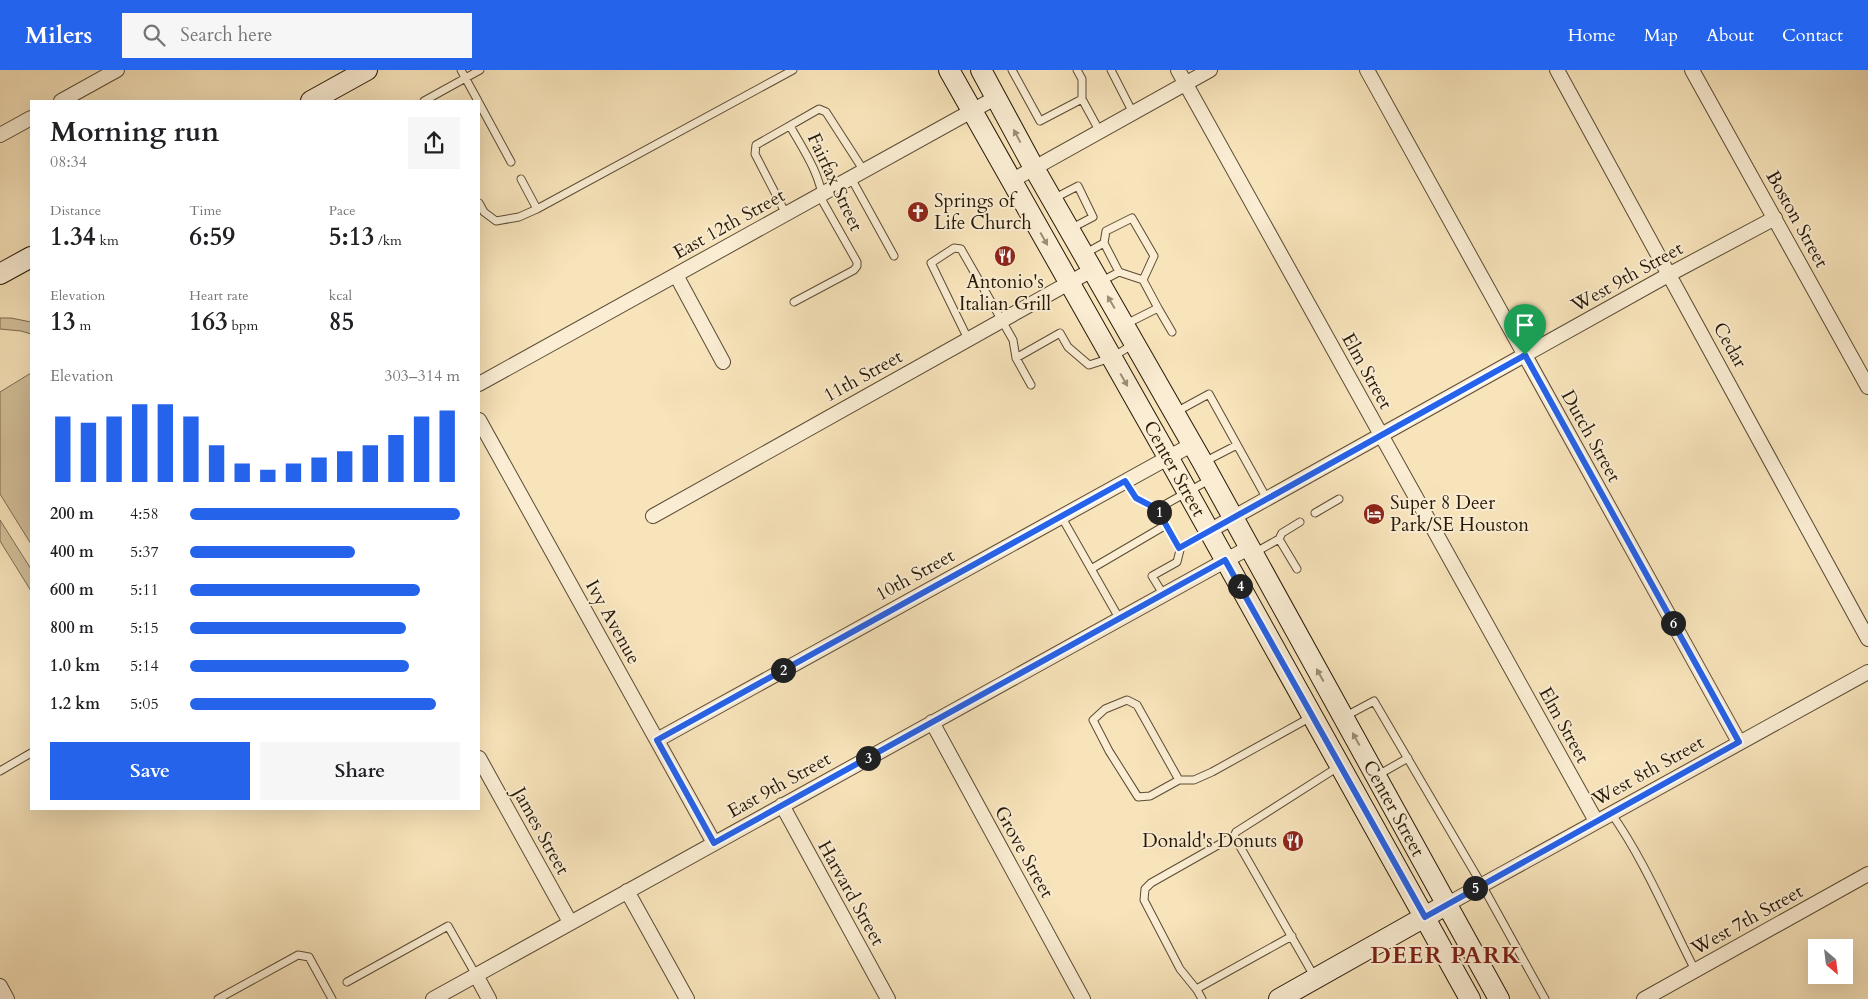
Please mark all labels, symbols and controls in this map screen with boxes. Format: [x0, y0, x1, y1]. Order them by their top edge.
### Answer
search box [122, 13, 472, 58]
text: Milers [25, 19, 92, 52]
icon: search [140, 21, 168, 49]
text: Search here [180, 22, 272, 48]
text: Home [1568, 23, 1616, 48]
text: Map [1644, 23, 1678, 48]
text: About [1706, 23, 1754, 48]
text: Contact [1782, 23, 1843, 48]
text: Morning run [50, 113, 219, 151]
button: share [408, 117, 460, 169]
one-way arrow [1013, 128, 1021, 143]
street label: Fairfax Street [801, 129, 869, 235]
text: 08:34 [50, 151, 87, 173]
street label: Boston Street [1760, 166, 1834, 272]
street label: East 12th Street [668, 183, 790, 265]
place label: Springs of Life Church [934, 188, 1032, 236]
church icon: Springs of Life Church [906, 200, 930, 224]
text: Distance [50, 201, 101, 220]
text: Time [189, 201, 222, 220]
text: Pace [329, 201, 356, 220]
text: 1.34 [50, 220, 96, 254]
text: 6:59 [189, 220, 235, 254]
text: 5:13 [329, 220, 374, 254]
text: km [96, 231, 119, 250]
text: /km [374, 231, 402, 250]
one-way arrow [1040, 232, 1048, 246]
street label: West 9th Street [1566, 236, 1688, 319]
restaurant icon: Antonio's Italian Grill [993, 244, 1017, 268]
place label: Antonio's Italian Grill [959, 269, 1051, 317]
text: Elevation [50, 286, 106, 305]
text: Heart rate [189, 286, 249, 305]
text: kcal [329, 286, 352, 305]
one-way arrow [1107, 295, 1115, 310]
pin [1504, 304, 1546, 355]
text: 13 [50, 305, 76, 339]
text: 163 [189, 305, 228, 339]
text: 85 [329, 305, 354, 339]
icon: arrive [1511, 311, 1539, 339]
text: m [76, 316, 91, 335]
text: bpm [228, 316, 258, 335]
street label: Cedar [1707, 318, 1753, 373]
street label: Elm Street [1335, 328, 1399, 414]
street label: 11th Street [819, 344, 907, 408]
text: Elevation [50, 365, 114, 387]
text: 303–314 m [384, 365, 460, 387]
one-way arrow [1120, 374, 1129, 387]
street label: Dutch Street [1555, 385, 1627, 487]
street label: Center Street [1137, 416, 1212, 521]
place label: Super 8 Deer Park/SE Houston [1390, 490, 1529, 538]
pin: 1 [1146, 500, 1172, 524]
hotel icon: Super 8 Deer Park/SE Houston [1362, 502, 1386, 526]
text: 200 m [50, 503, 94, 525]
text: 4:58 [130, 503, 159, 525]
text: 1 [1156, 503, 1163, 522]
text: 400 m [50, 541, 94, 563]
text: 5:37 [130, 541, 159, 563]
street label: 10th Street [871, 543, 959, 607]
pin: 4 [1228, 574, 1252, 598]
street label: Ivy Avenue [579, 575, 647, 669]
text: 4 [1237, 577, 1244, 596]
text: 600 m [50, 579, 94, 601]
text: 5:11 [130, 579, 159, 601]
pin: 6 [1660, 610, 1686, 636]
text: 6 [1670, 614, 1677, 633]
text: 800 m [50, 617, 94, 639]
text: 5:15 [130, 617, 159, 639]
text: 1.0 km [50, 655, 100, 677]
text: 5:14 [130, 655, 159, 677]
pin: 2 [770, 658, 796, 682]
text: 2 [780, 661, 787, 680]
one-way arrow [1316, 667, 1324, 682]
street label: Elm Street [1532, 682, 1596, 768]
text: 1.2 km [50, 693, 100, 715]
text: 5:05 [130, 693, 159, 715]
street label: West 8th Street [1587, 730, 1709, 813]
one-way arrow [1351, 732, 1360, 746]
button: Save [50, 742, 250, 800]
button: Share [260, 742, 460, 800]
street label: East 9th Street [723, 746, 835, 824]
pin: 3 [856, 746, 880, 770]
text: 3 [865, 749, 872, 768]
street label: Center Street [1357, 756, 1431, 861]
street label: James Street [505, 780, 576, 880]
street label: Grove Street [988, 801, 1060, 903]
place label: Donald's Donuts [1142, 828, 1277, 854]
restaurant icon: Donald's Donuts [1281, 829, 1305, 853]
street label: Harvard Street [811, 836, 891, 950]
pin: 5 [1462, 876, 1488, 900]
text: 5 [1472, 879, 1479, 898]
street label: West 7th Street [1686, 879, 1808, 962]
district label: DEER PARK [1370, 939, 1522, 972]
north arrow [1808, 939, 1852, 984]
map controls [1808, 939, 1853, 984]

